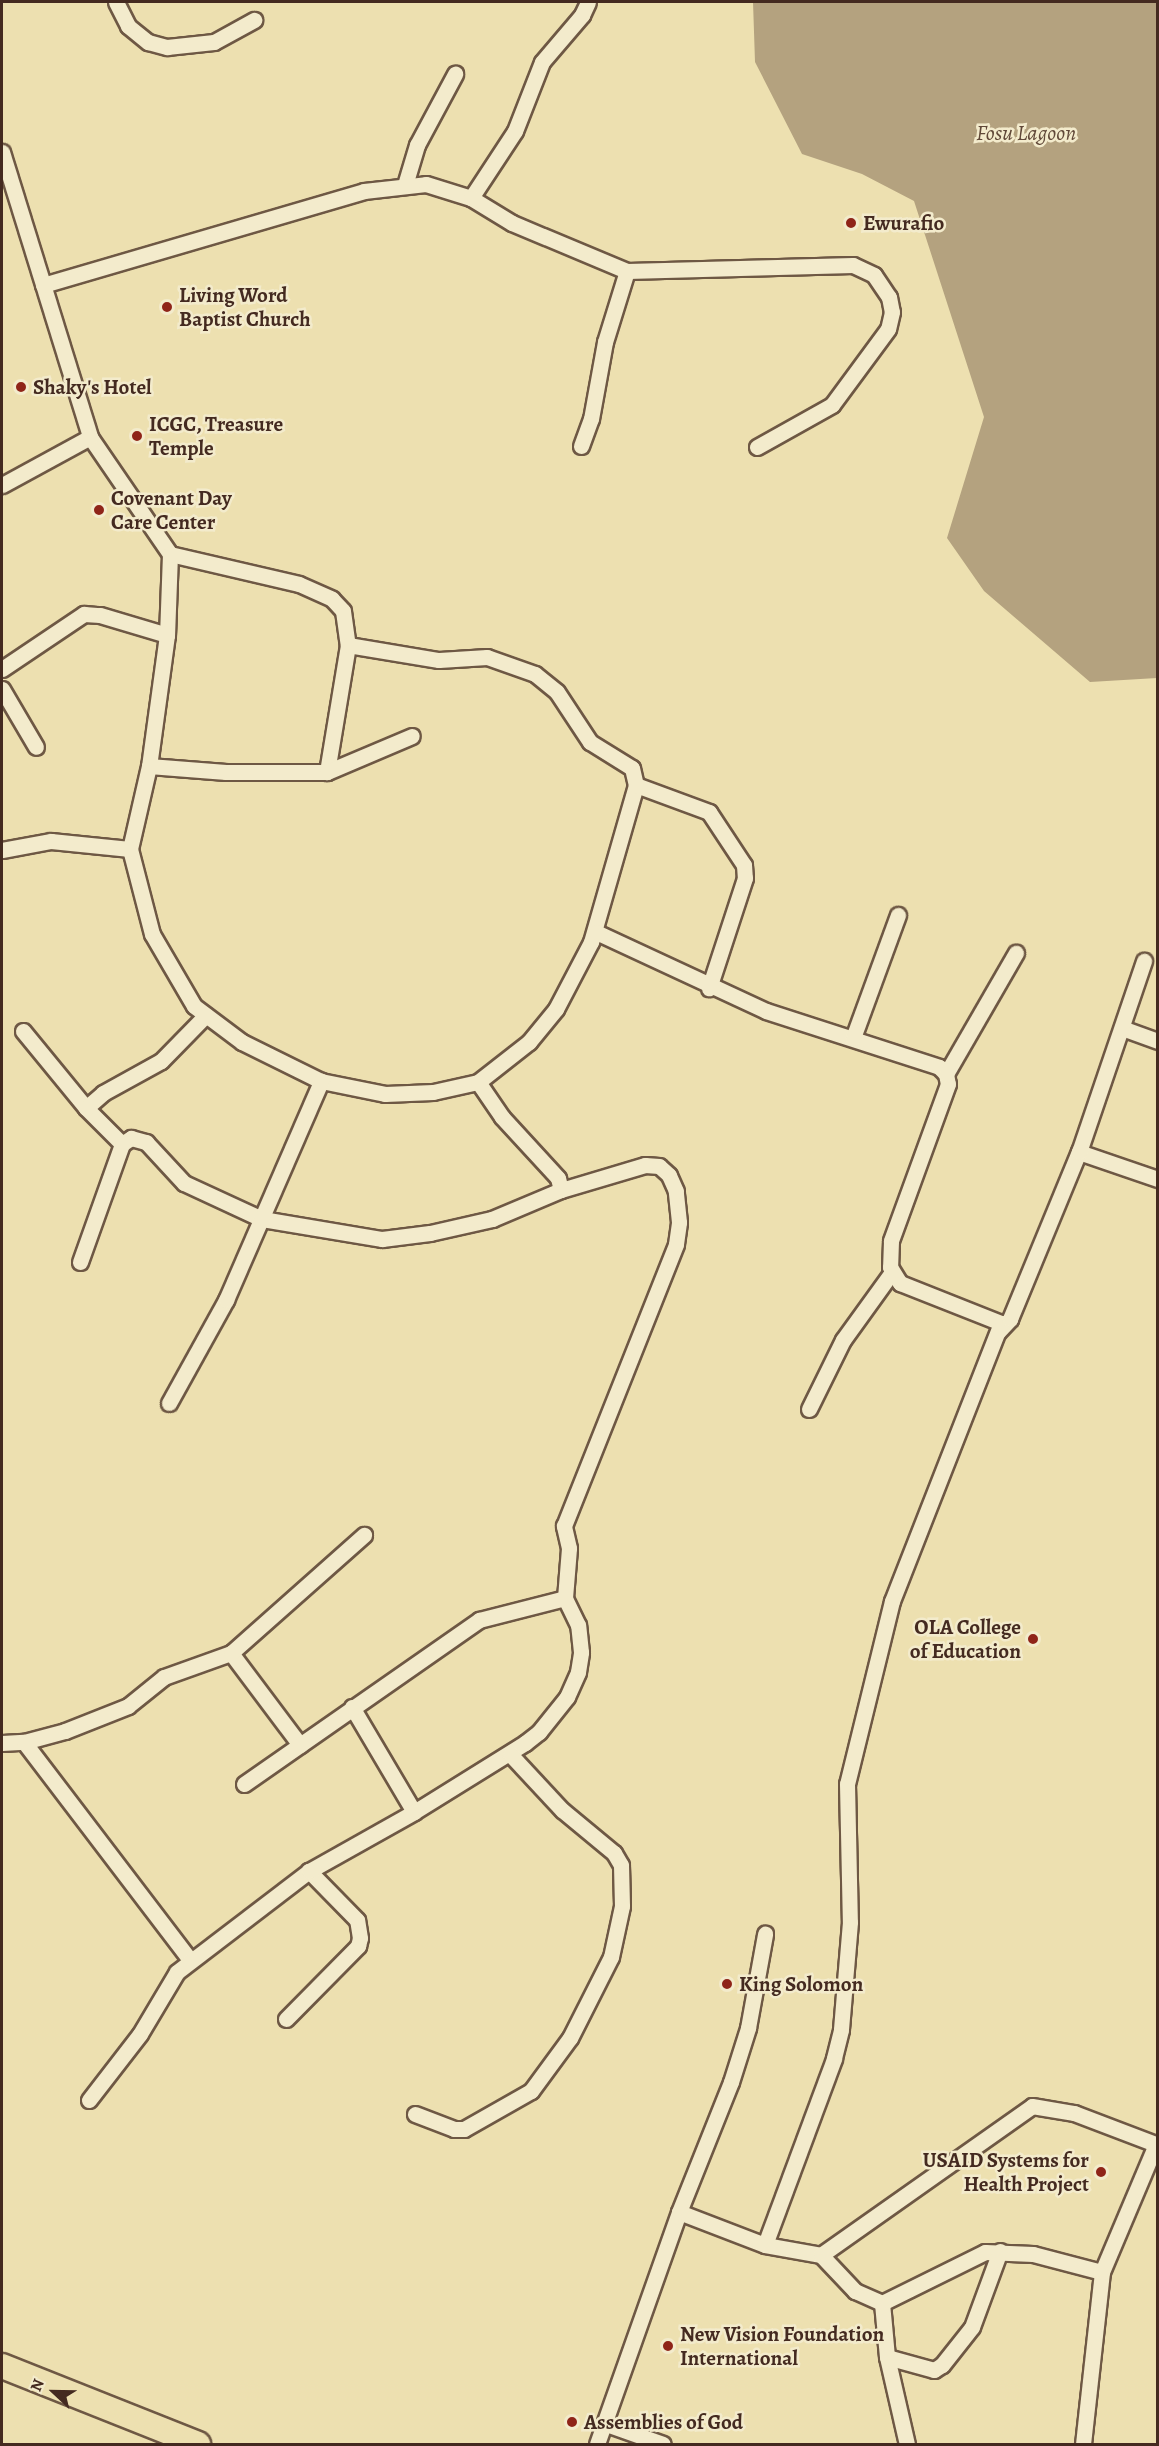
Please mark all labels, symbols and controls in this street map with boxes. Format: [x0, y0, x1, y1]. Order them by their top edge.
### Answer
water label: Fosu Lagoon [976, 121, 1076, 147]
place label: Ewurafio [863, 210, 944, 236]
marker: Ewurafio [844, 216, 858, 230]
place label: Living Word Baptist Church [179, 282, 311, 332]
marker: Living Word Baptist Church [160, 300, 174, 314]
place label: Shaky's Hotel [33, 374, 152, 400]
marker: Shaky's Hotel [14, 380, 28, 394]
place label: ICGC, Treasure Temple [149, 411, 284, 461]
marker: ICGC, Treasure Temple [130, 429, 144, 443]
place label: Covenant Day Care Center [111, 485, 232, 535]
marker: Covenant Day Care Center [92, 503, 106, 517]
place label: OLA College of Education [910, 1614, 1021, 1664]
marker: OLA College of Education [1026, 1632, 1040, 1646]
place label: King Solomon [739, 1971, 863, 1997]
marker: King Solomon [720, 1977, 734, 1991]
place label: USAID Systems for Health Project [923, 2147, 1089, 2197]
marker: USAID Systems for Health Project [1094, 2165, 1108, 2179]
place label: New Vision Foundation International [680, 2321, 884, 2371]
marker: New Vision Foundation International [661, 2339, 675, 2353]
north arrow [24, 2362, 84, 2422]
text: N [25, 2376, 50, 2395]
place label: Assemblies of God [584, 2409, 743, 2435]
marker: Assemblies of God [565, 2415, 579, 2429]

